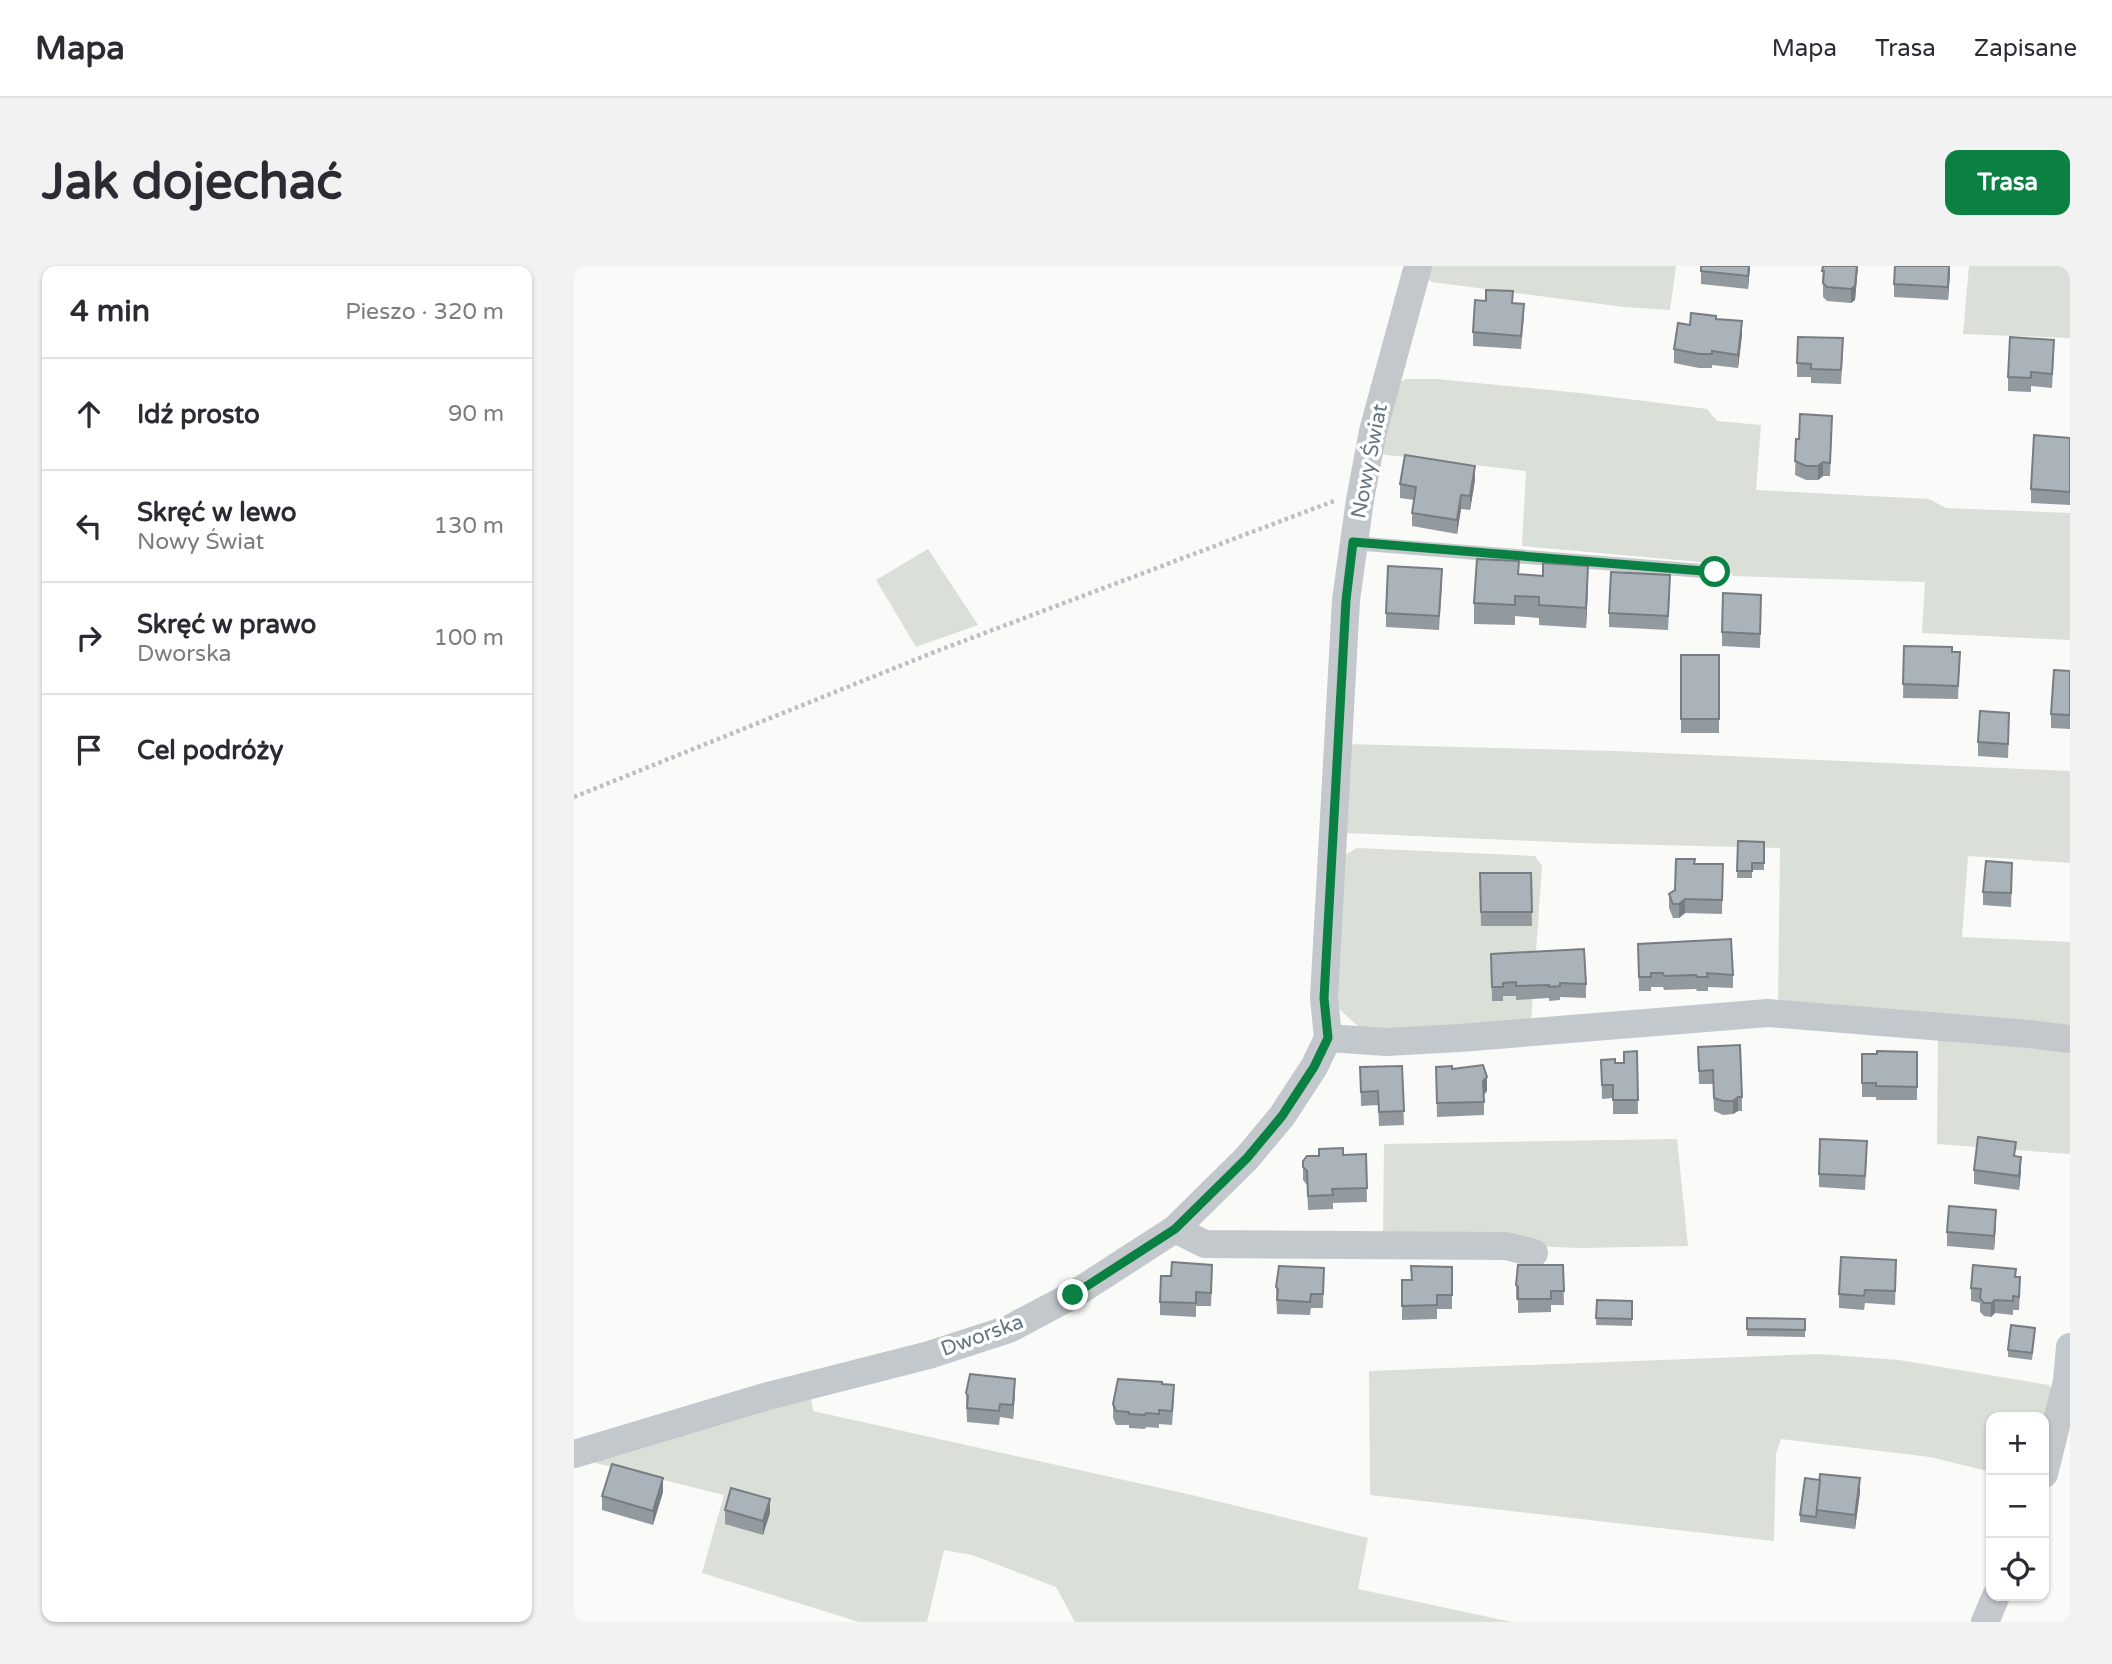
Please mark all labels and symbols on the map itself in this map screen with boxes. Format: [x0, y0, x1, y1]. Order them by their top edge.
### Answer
street label: Nowy Świat [1346, 402, 1393, 521]
route start [1699, 556, 1730, 587]
route end [1057, 1279, 1088, 1310]
street label: Dworska [937, 1309, 1027, 1362]

